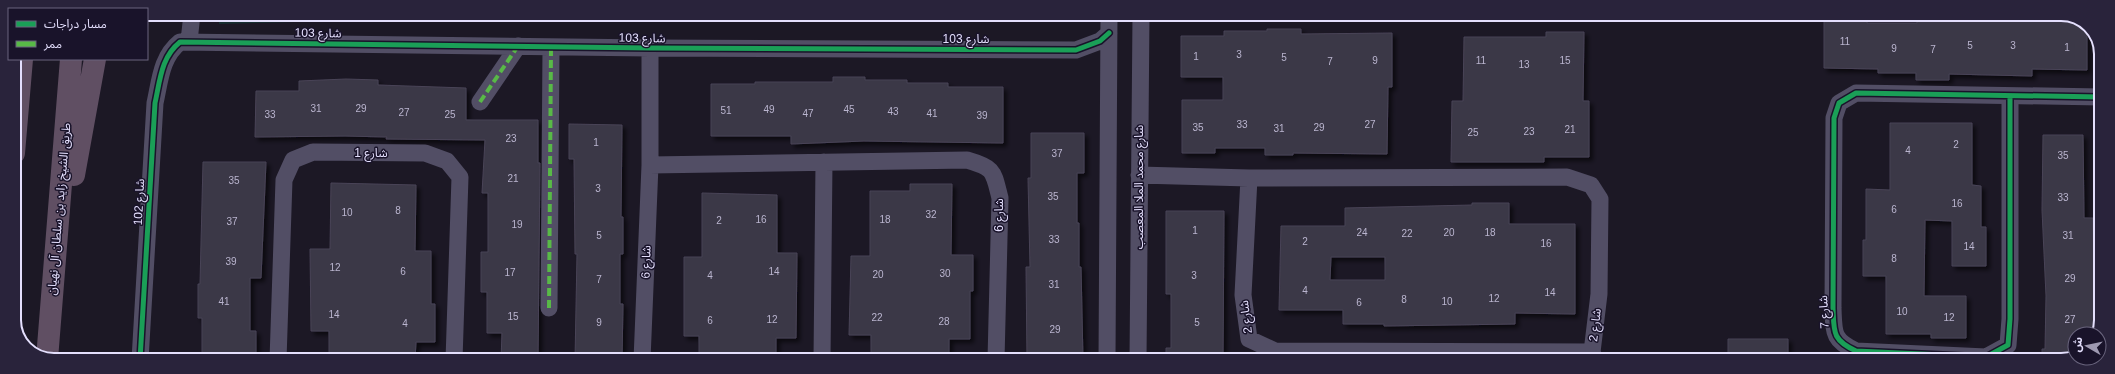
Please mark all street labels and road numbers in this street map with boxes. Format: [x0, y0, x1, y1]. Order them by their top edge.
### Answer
street label: شارع 103 [294, 26, 342, 42]
street label: شارع 103 [618, 31, 666, 47]
street label: شارع 103 [943, 32, 989, 48]
street label: طريق الشيخ زايد بن سلطان آل نهيان [44, 122, 76, 296]
street label: شارع محمد الملا المعصب [1132, 125, 1148, 249]
street label: شارع 1 [354, 146, 388, 162]
street label: شارع 102 [131, 178, 149, 226]
street label: شارع 6 [992, 198, 1008, 232]
street label: شارع 6 [638, 245, 656, 279]
street label: شارع 7 [1816, 295, 1834, 329]
street label: شارع 2 [1237, 299, 1257, 334]
street label: شارع 2 [1586, 308, 1606, 343]

